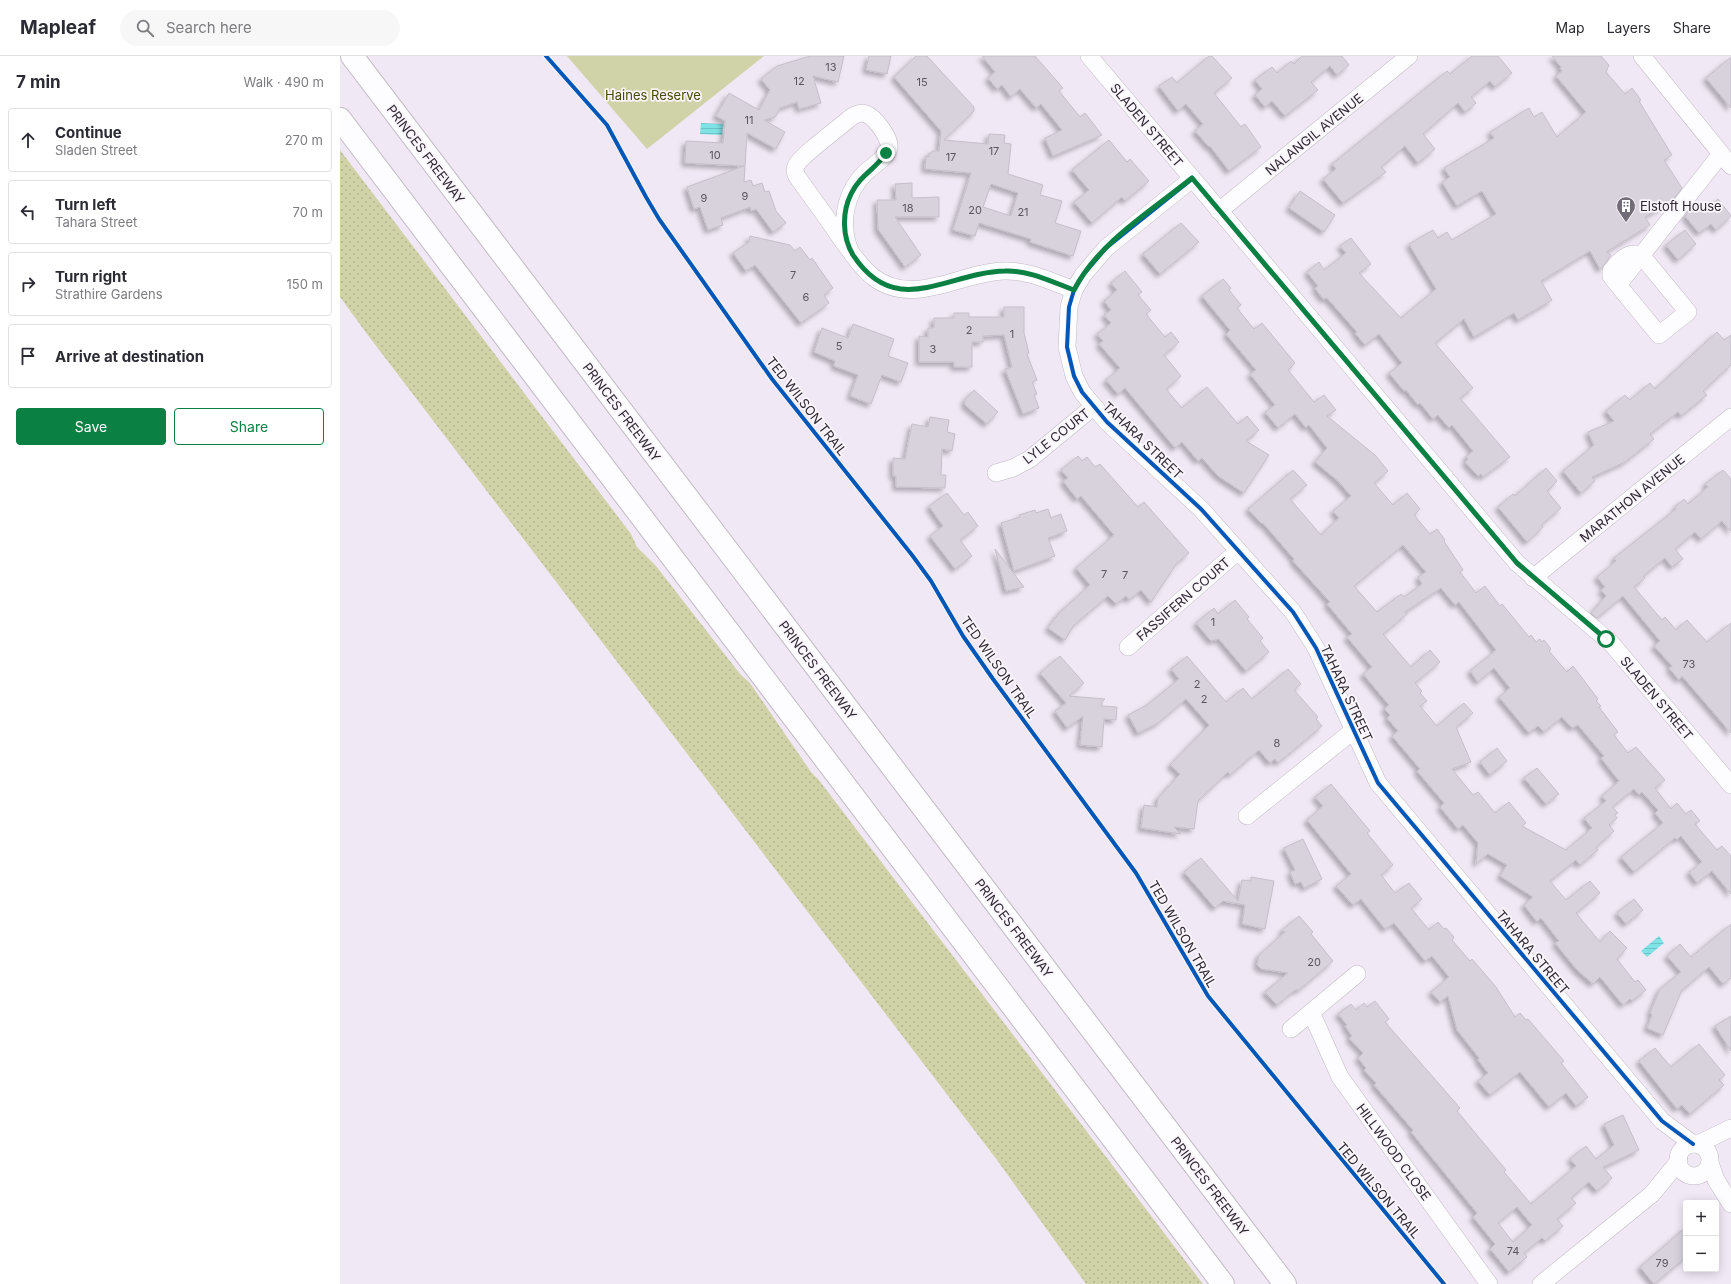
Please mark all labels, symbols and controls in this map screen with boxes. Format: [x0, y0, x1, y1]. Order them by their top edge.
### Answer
search box [120, 10, 400, 46]
text: Mapleaf [20, 16, 96, 39]
icon: search [134, 17, 156, 39]
text: Search here [166, 18, 252, 37]
text: Map [1556, 19, 1585, 36]
text: Layers [1607, 19, 1651, 36]
text: Share [1673, 19, 1711, 36]
house number: 13 [825, 60, 837, 74]
text: 7 min [16, 72, 61, 92]
text: Walk · 490 m [244, 74, 324, 90]
house number: 12 [793, 74, 805, 88]
house number: 15 [916, 75, 928, 89]
street label: SLADEN STREET [1107, 80, 1187, 170]
park label: Haines Reserve [605, 87, 701, 103]
street label: NALANGIL AVENUE [1262, 90, 1366, 178]
street label: PRINCES FREEWAY [384, 101, 469, 207]
house number: 11 [745, 113, 753, 127]
text: Continue [55, 123, 122, 142]
icon: ahead [17, 129, 39, 151]
text: 270 m [285, 132, 323, 148]
text: Sladen Street [55, 142, 137, 158]
route end [877, 144, 895, 162]
house number: 17 [989, 144, 999, 158]
house number: 10 [709, 148, 721, 162]
house number: 17 [946, 150, 956, 164]
house number: 9 [742, 189, 749, 203]
house number: 9 [701, 191, 708, 205]
text: Turn left [55, 195, 116, 214]
building icon: Elstoft House [1615, 195, 1637, 223]
place label: Elstoft House [1640, 198, 1722, 214]
icon: left [17, 201, 39, 223]
house number: 18 [902, 201, 914, 215]
house number: 20 [968, 203, 982, 217]
text: 70 m [293, 204, 323, 220]
house number: 21 [1017, 205, 1029, 219]
text: Tahara Street [55, 214, 137, 230]
text: Turn right [55, 267, 127, 286]
house number: 7 [790, 268, 796, 282]
icon: right [17, 273, 39, 295]
text: 150 m [287, 276, 323, 292]
text: Strathire Gardens [55, 286, 163, 302]
house number: 6 [803, 290, 810, 304]
house number: 2 [966, 323, 972, 337]
house number: 1 [1010, 327, 1014, 341]
house number: 5 [836, 339, 843, 353]
house number: 3 [930, 342, 937, 356]
icon: arrive [17, 345, 39, 367]
text: Arrive at destination [55, 347, 204, 366]
street label: TED WILSON TRAIL [763, 353, 851, 459]
street label: PRINCES FREEWAY [580, 359, 665, 465]
street label: TAHARA STREET [1100, 398, 1186, 482]
street label: LYLE COURT [1019, 405, 1093, 467]
button: Save [16, 408, 166, 445]
button: Share [174, 408, 324, 445]
street label: MARATHON AVENUE [1576, 451, 1688, 545]
street label: FASSIFERN COURT [1133, 554, 1233, 644]
house number: 7 [1101, 567, 1107, 581]
house number: 7 [1122, 568, 1128, 582]
street label: TED WILSON TRAIL [958, 613, 1040, 721]
house number: 1 [1211, 615, 1215, 629]
street label: PRINCES FREEWAY [776, 617, 861, 723]
route start [1597, 630, 1615, 648]
street label: TAHARA STREET [1318, 642, 1376, 744]
street label: SLADEN STREET [1617, 653, 1697, 743]
house number: 73 [1683, 657, 1696, 671]
house number: 2 [1194, 677, 1200, 691]
house number: 2 [1201, 692, 1207, 706]
house number: 8 [1274, 736, 1281, 750]
street label: PRINCES FREEWAY [972, 875, 1057, 981]
street label: TED WILSON TRAIL [1146, 878, 1220, 990]
street label: TAHARA STREET [1493, 907, 1573, 997]
house number: 20 [1307, 955, 1321, 969]
street label: HILLWOOD CLOSE [1353, 1100, 1435, 1204]
street label: PRINCES FREEWAY [1168, 1133, 1253, 1239]
street label: TED WILSON TRAIL [1334, 1138, 1424, 1242]
map controls [1683, 1200, 1719, 1272]
button: + [1683, 1200, 1719, 1236]
button: − [1683, 1236, 1719, 1272]
house number: 74 [1507, 1244, 1519, 1258]
house number: 79 [1656, 1256, 1669, 1270]

